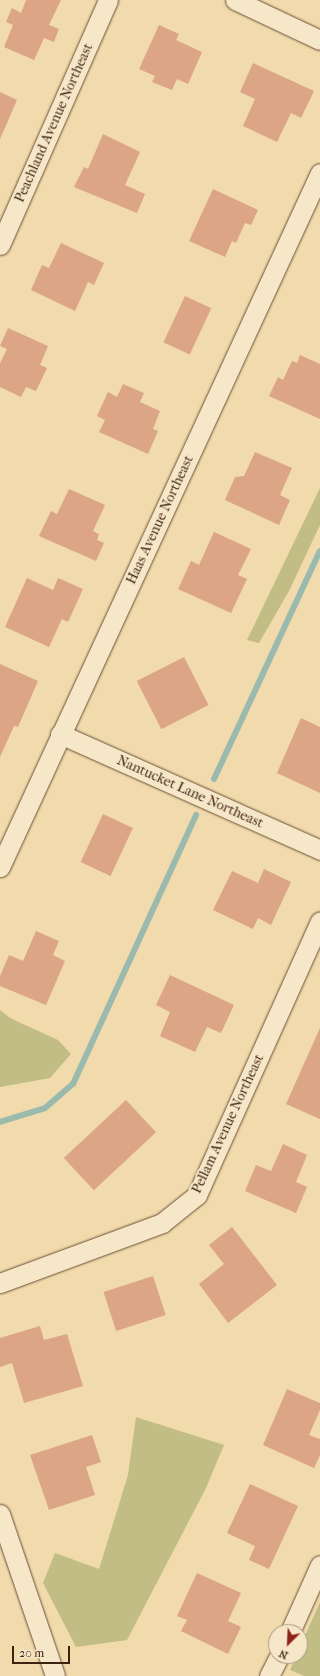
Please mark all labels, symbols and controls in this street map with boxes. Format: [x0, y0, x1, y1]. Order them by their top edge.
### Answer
street label: Peachland Avenue Northeast [11, 41, 97, 205]
street label: Haas Avenue Northeast [123, 453, 197, 587]
street label: Nantucket Lane Northeast [114, 752, 266, 832]
street label: Pellam Avenue Northeast [188, 1052, 268, 1196]
north arrow [268, 1624, 308, 1664]
scale bar [14, 1638, 72, 1664]
text: 20 m [19, 1646, 44, 1660]
text: N [277, 1647, 290, 1662]

